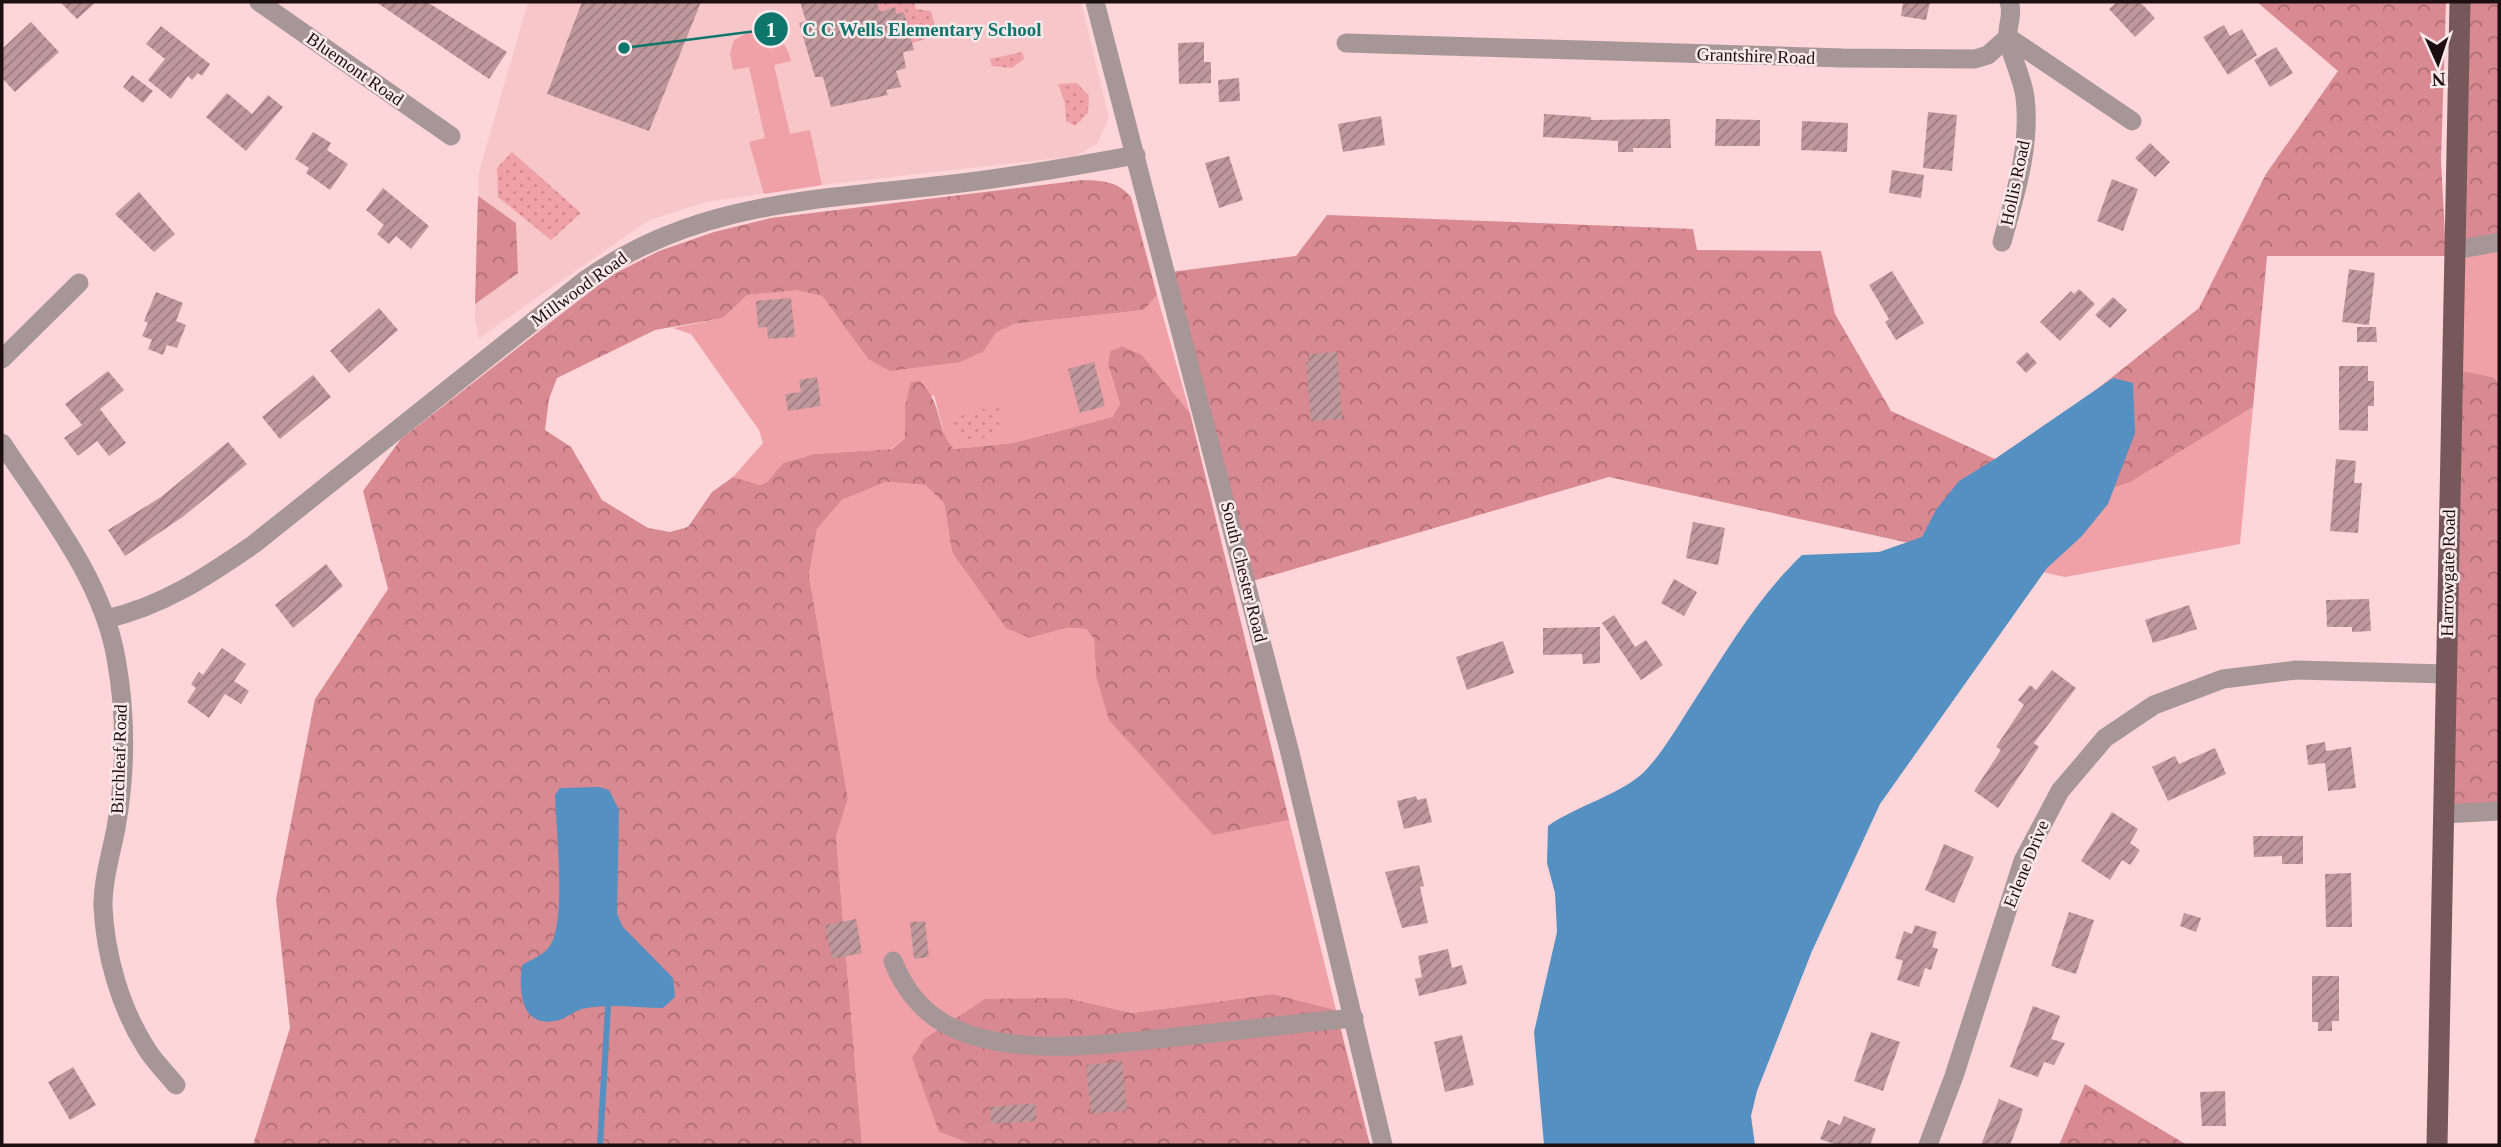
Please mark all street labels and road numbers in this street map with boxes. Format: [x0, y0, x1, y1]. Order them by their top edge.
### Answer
street label: Bluemont Road [303, 28, 407, 110]
street label: Grantshire Road [1696, 44, 1816, 68]
street label: Hollis Road [1996, 139, 2034, 227]
street label: Millwood Road [527, 248, 631, 330]
street label: South Chester Road [1217, 500, 1271, 644]
street label: Harrowgate Road [2437, 509, 2459, 637]
street label: Birchleaf Road [107, 704, 131, 814]
street label: Erlene Drive [1999, 817, 2053, 911]

